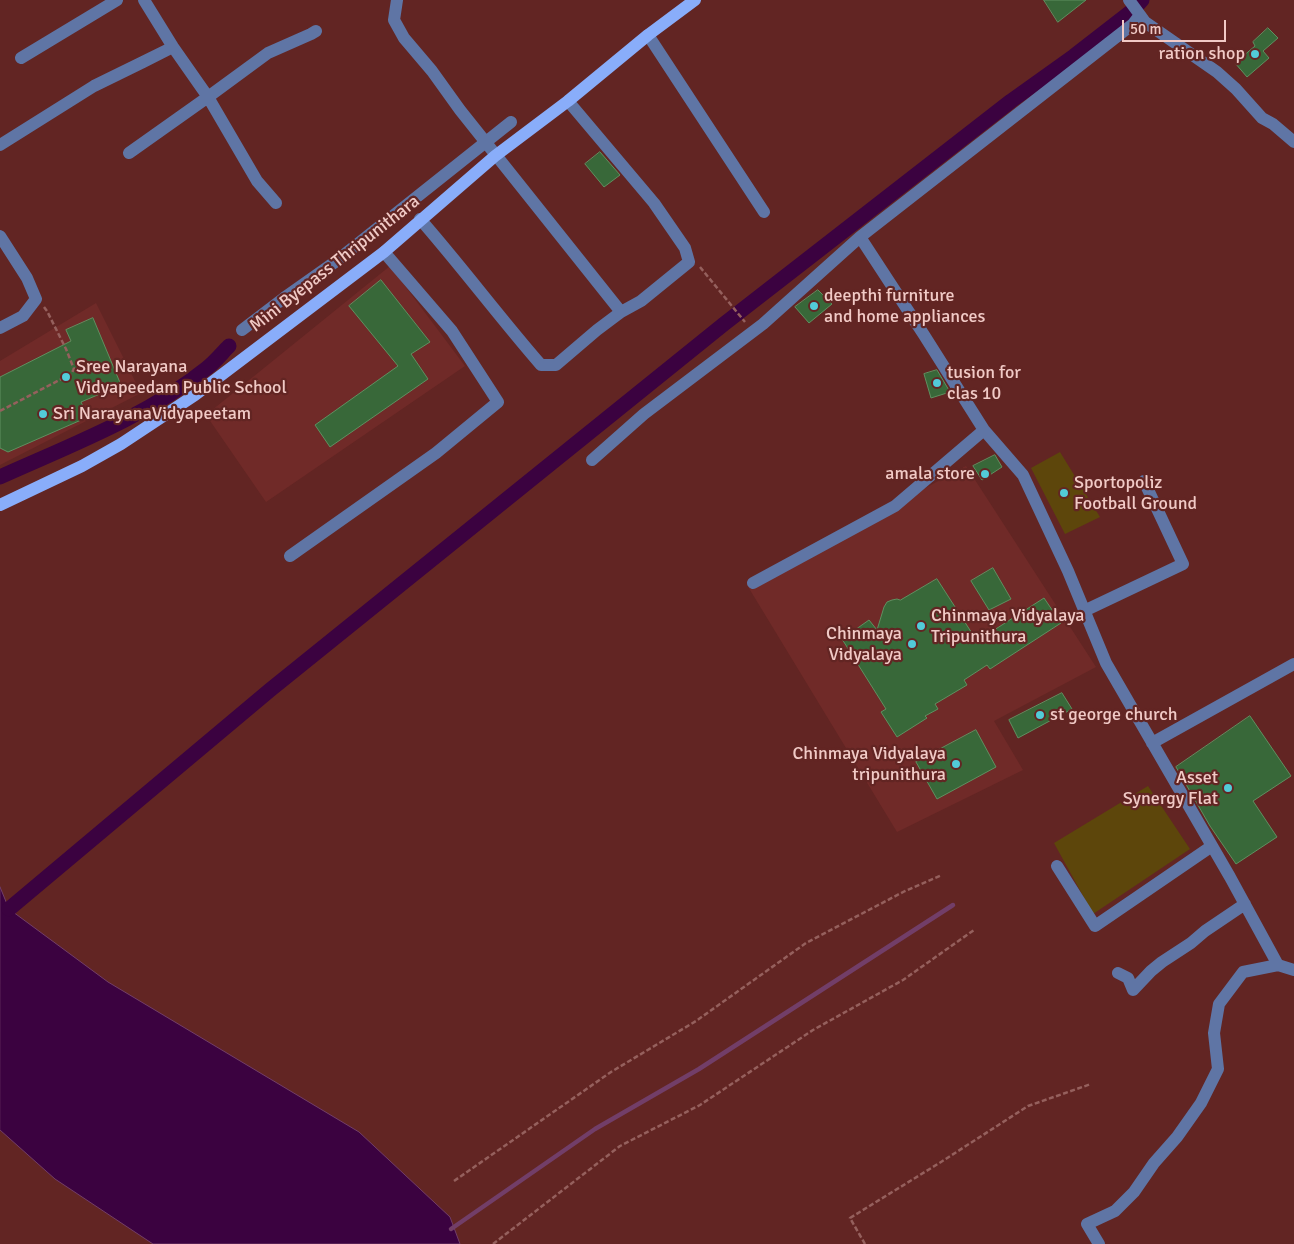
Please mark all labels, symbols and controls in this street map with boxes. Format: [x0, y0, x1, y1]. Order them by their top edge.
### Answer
scale bar [1124, 10, 1228, 42]
text: 50 m [1130, 20, 1161, 38]
place label: ration shop [1159, 43, 1245, 65]
marker: ration shop [1249, 48, 1261, 60]
street label: Mini Byepass Thripunithara [246, 191, 424, 337]
place label: deepthi furniture and home appliances [824, 285, 985, 328]
marker: deepthi furniture and home appliances [808, 300, 820, 312]
place label: Sree Narayana Vidyapeedam Public School [76, 356, 287, 398]
place label: tusion for clas 10 [947, 362, 1021, 404]
marker: Sree Narayana Vidyapeedam Public School [60, 371, 72, 383]
marker: tusion for clas 10 [931, 377, 943, 389]
place label: Sri NarayanaVidyapeetam [53, 403, 251, 425]
marker: Sri NarayanaVidyapeetam [37, 408, 49, 420]
place label: amala store [885, 463, 975, 485]
marker: amala store [979, 468, 991, 480]
place label: Sportopoliz Football Ground [1074, 472, 1197, 514]
marker: Sportopoliz Football Ground [1058, 487, 1070, 499]
place label: Chinmaya Vidyalaya Tripunithura [931, 605, 1084, 648]
marker: Chinmaya Vidyalaya Tripunithura [915, 620, 927, 632]
place label: Chinmaya Vidyalaya [826, 623, 902, 666]
marker: Chinmaya Vidyalaya [906, 638, 918, 650]
place label: st george church [1050, 704, 1178, 726]
marker: st george church [1034, 709, 1046, 721]
place label: Chinmaya Vidyalaya tripunithura [793, 743, 946, 786]
marker: Chinmaya Vidyalaya tripunithura [950, 758, 962, 770]
place label: Asset Synergy Flat [1123, 767, 1218, 810]
marker: Asset Synergy Flat [1222, 782, 1234, 794]

